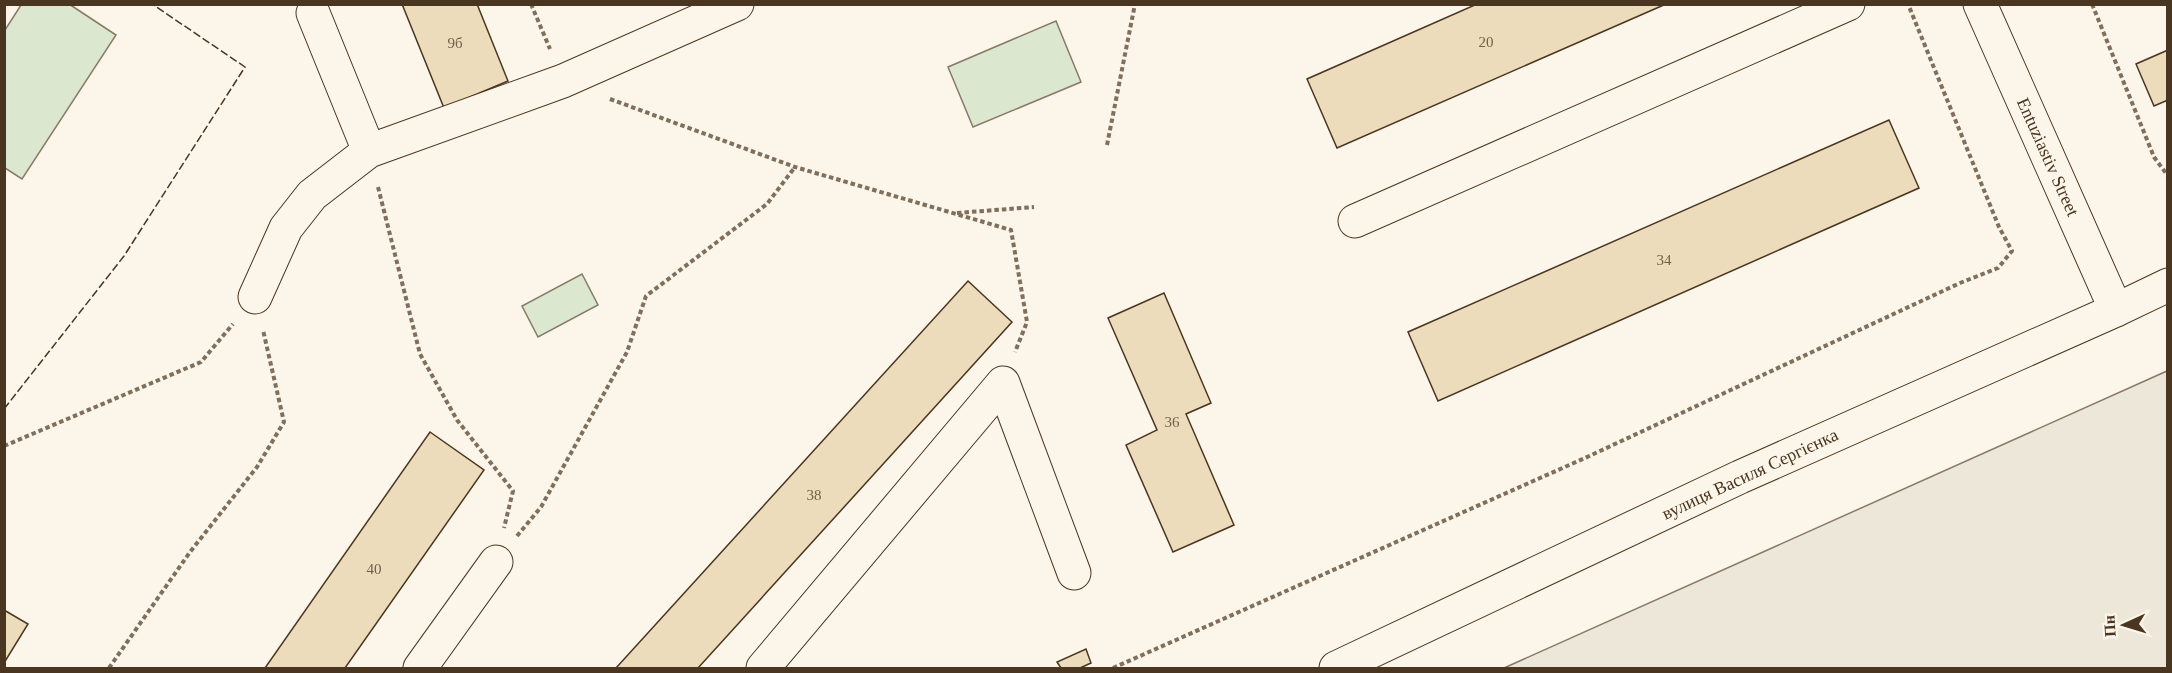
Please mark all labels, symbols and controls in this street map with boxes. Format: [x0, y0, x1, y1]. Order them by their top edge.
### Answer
house number: 20 [1479, 34, 1494, 50]
house number: 9б [447, 35, 463, 51]
street label: Entuziastiv Street [2013, 95, 2083, 219]
house number: 34 [1657, 252, 1672, 268]
house number: 36 [1165, 414, 1180, 430]
street label: вулиця Василя Сергієнка [1659, 424, 1841, 524]
house number: 38 [807, 487, 822, 503]
house number: 40 [367, 561, 382, 577]
north arrow [2094, 595, 2154, 655]
text: Пн [2100, 615, 2119, 637]

